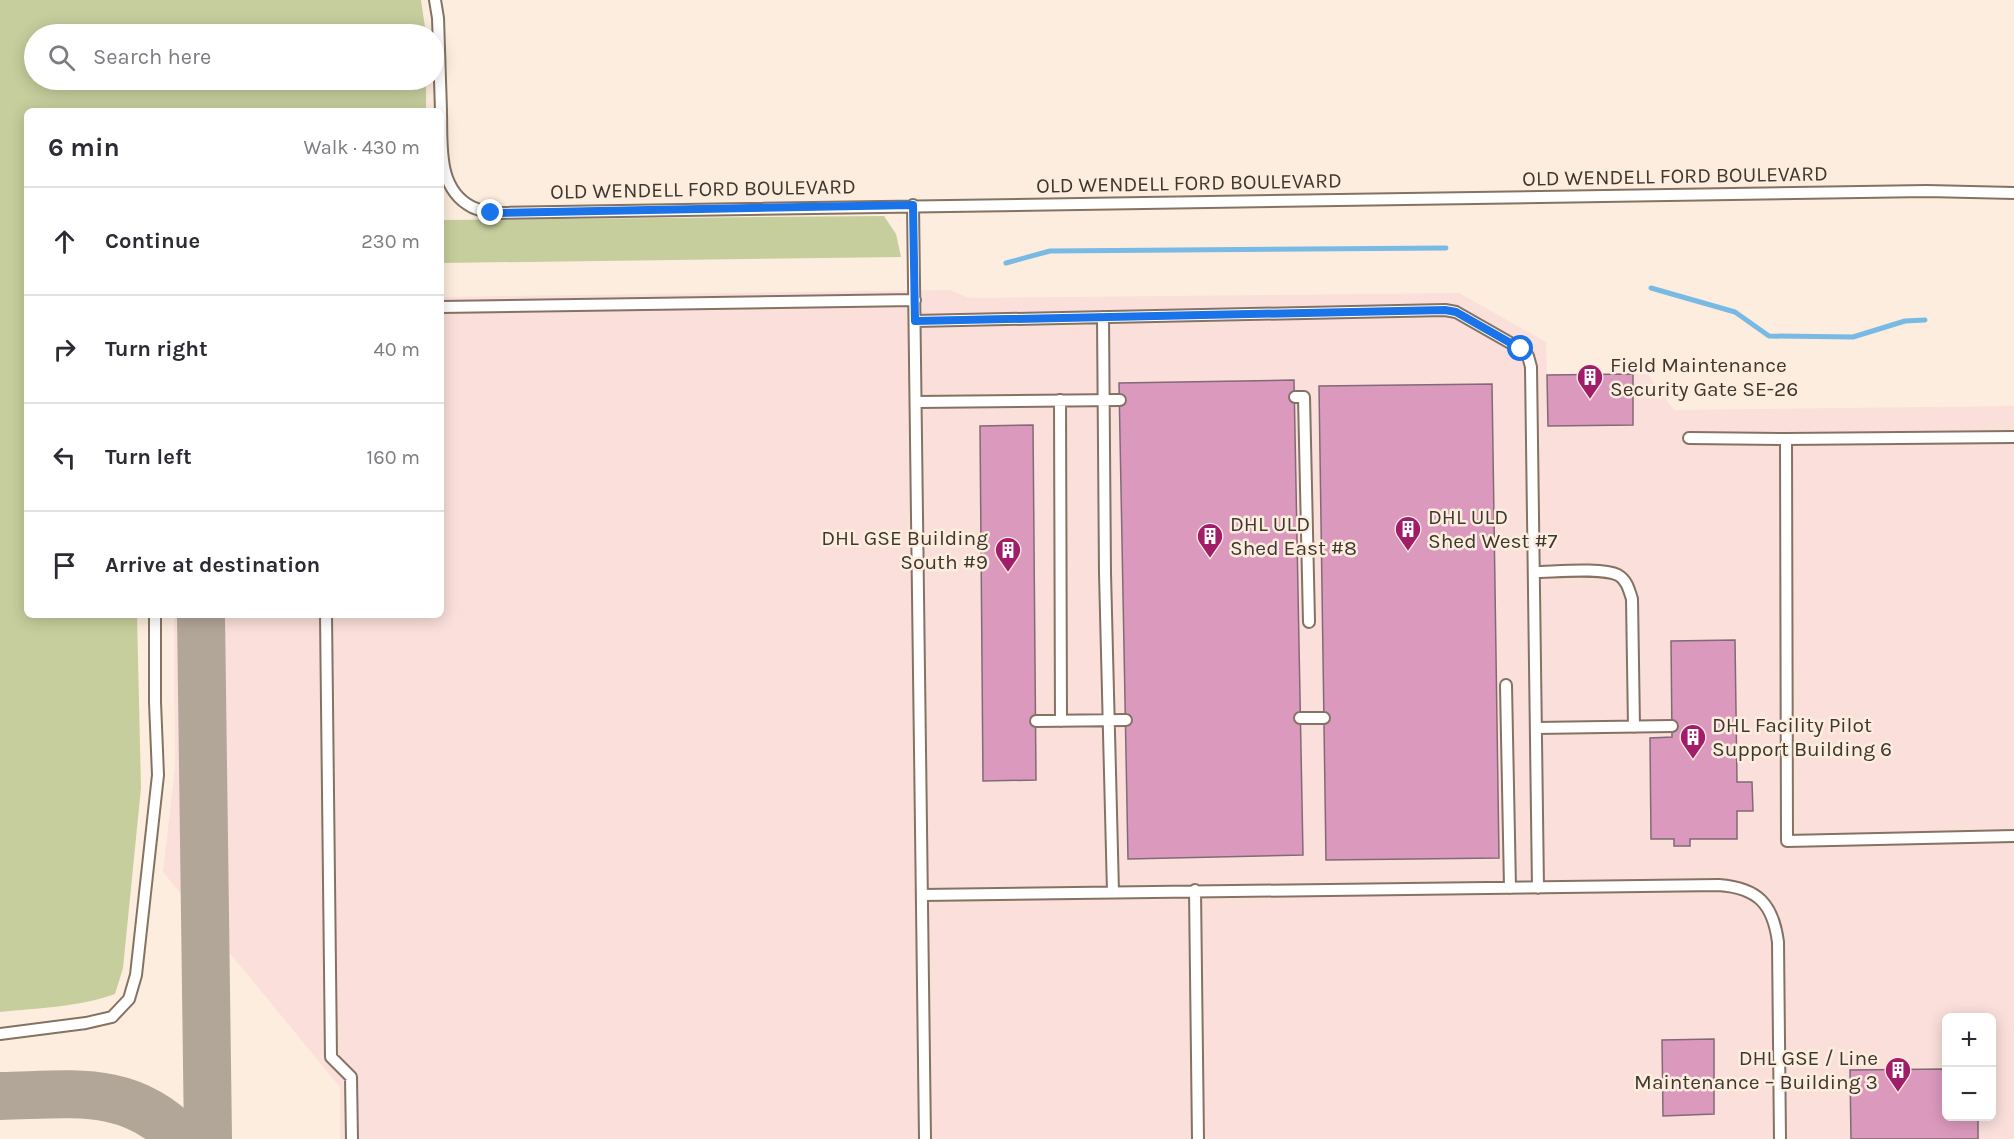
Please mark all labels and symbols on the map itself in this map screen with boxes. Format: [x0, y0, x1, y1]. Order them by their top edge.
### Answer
street label: OLD WENDELL FORD BOULEVARD [1522, 161, 1828, 191]
street label: OLD WENDELL FORD BOULEVARD [1036, 168, 1342, 198]
street label: OLD WENDELL FORD BOULEVARD [550, 174, 856, 204]
route end [477, 199, 503, 225]
route start [1507, 335, 1533, 361]
place label: Field Maintenance Security Gate SE-26 [1610, 353, 1798, 401]
building icon: Field Maintenance Security Gate SE-26 [1575, 362, 1605, 400]
place label: DHL ULD Shed West #7 [1428, 505, 1558, 553]
place label: DHL ULD Shed East #8 [1230, 512, 1357, 560]
building icon: DHL ULD Shed West #7 [1393, 514, 1423, 552]
building icon: DHL ULD Shed East #8 [1195, 521, 1225, 559]
place label: DHL GSE Building South #9 [821, 526, 988, 574]
building icon: DHL GSE Building South #9 [993, 535, 1023, 573]
place label: DHL Facility Pilot Support Building 6 [1712, 713, 1892, 761]
building icon: DHL Facility Pilot Support Building 6 [1678, 722, 1708, 760]
place label: DHL GSE / Line Maintenance – Building 3 [1634, 1046, 1878, 1094]
building icon: DHL GSE / Line Maintenance – Building 3 [1883, 1055, 1913, 1093]

